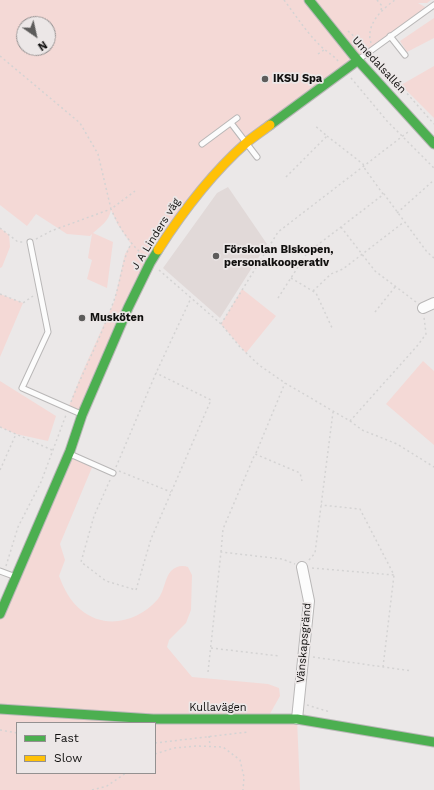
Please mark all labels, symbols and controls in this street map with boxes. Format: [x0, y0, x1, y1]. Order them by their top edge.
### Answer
north arrow [16, 16, 56, 56]
street label: Umedalsallén [349, 34, 409, 96]
text: N [35, 38, 49, 53]
place label: IKSU Spa [273, 72, 322, 86]
marker: IKSU Spa [260, 74, 270, 84]
street label: J A Linders väg [129, 196, 183, 272]
place label: Förskolan Biskopen, personalkooperativ [224, 243, 333, 269]
marker: Förskolan Biskopen, personalkooperativ [211, 251, 221, 261]
place label: Musköten [90, 311, 144, 325]
marker: Musköten [77, 313, 87, 323]
street label: Vänskapsgränd [294, 602, 314, 684]
street label: Kullavägen [189, 701, 247, 715]
legend [16, 722, 156, 774]
text: Fast [54, 731, 79, 745]
text: Slow [54, 751, 82, 765]

